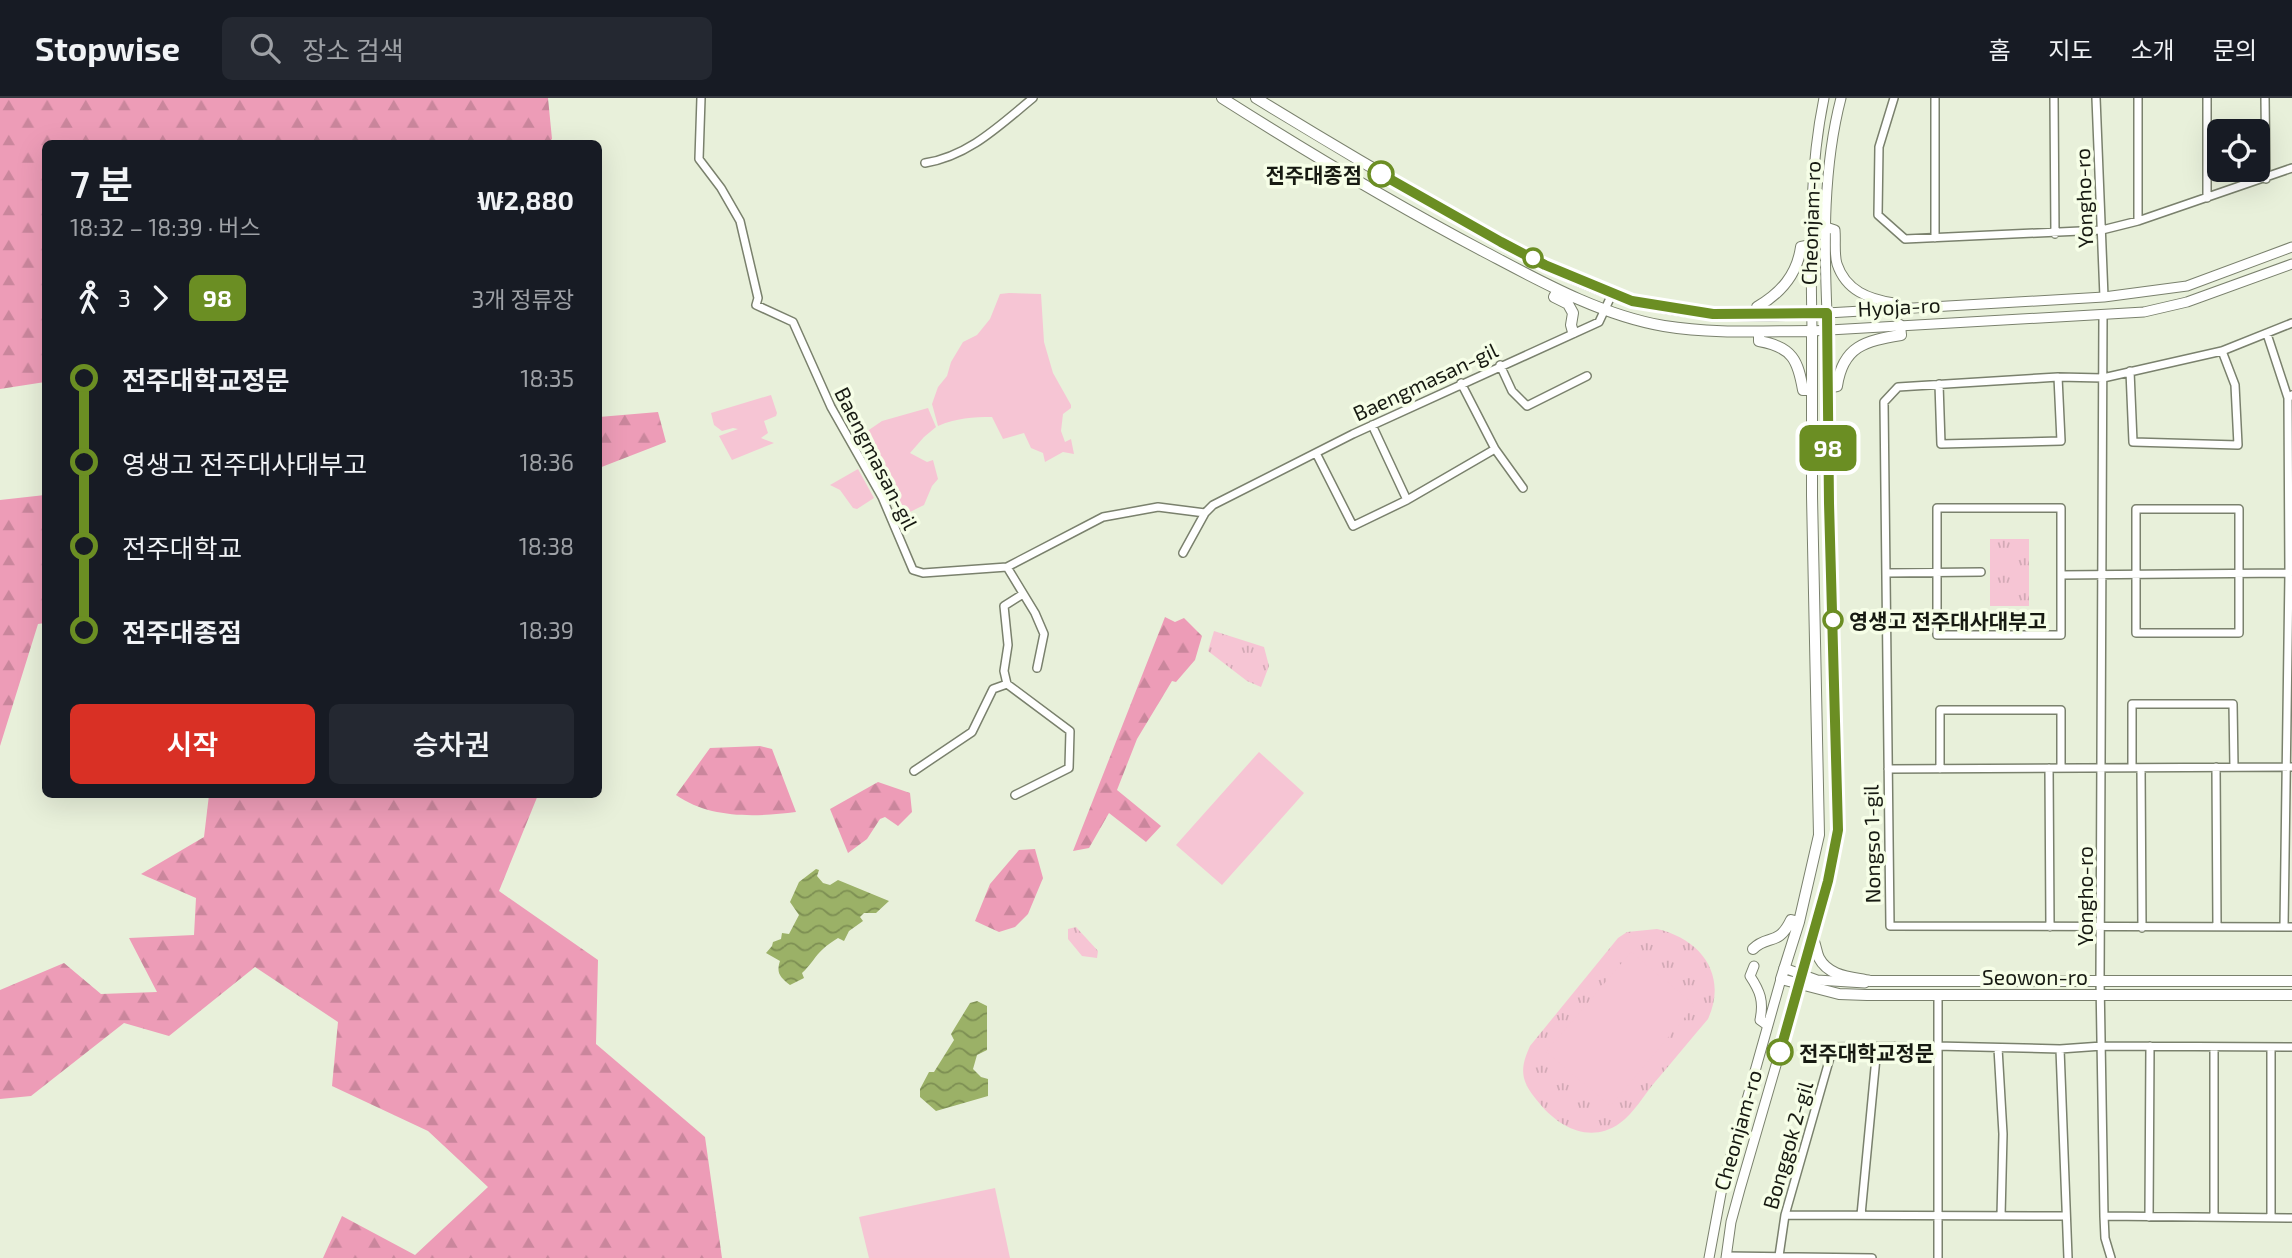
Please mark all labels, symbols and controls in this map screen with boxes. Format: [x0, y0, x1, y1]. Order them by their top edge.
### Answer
search box [222, 17, 712, 80]
text: Stopwise [35, 28, 180, 68]
icon: search [246, 29, 284, 67]
text: 장소 검색 [302, 34, 404, 65]
text: 홈 [1988, 35, 2010, 64]
text: 지도 [2048, 35, 2093, 64]
text: 소개 [2131, 35, 2175, 64]
text: 문의 [2213, 35, 2257, 64]
map controls [2207, 119, 2270, 182]
button: locate [2207, 119, 2270, 182]
street label: Yongho-ro [2069, 148, 2097, 248]
text: 7 분 [70, 160, 133, 206]
street label: Cheonjam-ro [1795, 160, 1826, 286]
marker: 전주대종점 [1368, 161, 1394, 187]
place label: 전주대종점 [1265, 162, 1362, 187]
text: ₩2,880 [477, 184, 574, 215]
text: 18:32 – 18:39 · 버스 [70, 213, 261, 241]
unlabelled marker [1523, 248, 1543, 268]
icon: walk [70, 279, 108, 317]
icon: forward [141, 279, 179, 317]
text: 98 [203, 283, 232, 312]
text: 3 [118, 284, 131, 312]
text: 3개 정류장 [471, 285, 574, 313]
street label: Hyoja-ro [1857, 291, 1941, 322]
street label: Baengmasan-gil [1349, 336, 1502, 425]
text: 전주대학교정문 [122, 364, 289, 395]
text: 18:35 [520, 364, 574, 392]
street label: Baengmasan-gil [830, 383, 924, 534]
line badge: 98 [1797, 425, 1860, 471]
text: 98 [1813, 433, 1843, 462]
text: 영생고 전주대사대부고 [122, 448, 367, 479]
text: 18:36 [520, 448, 574, 476]
text: 전주대학교 [122, 532, 242, 563]
text: 18:38 [519, 532, 574, 560]
place label: 영생고 전주대사대부고 [1849, 608, 2047, 633]
marker: 영생고 전주대사대부고 [1823, 610, 1843, 630]
text: 전주대종점 [122, 616, 242, 647]
text: 18:39 [520, 616, 574, 644]
button: 시작 [70, 704, 315, 784]
button: 승차권 [329, 704, 574, 784]
street label: Nongso 1-gil [1857, 784, 1885, 904]
street label: Yongho-ro [2072, 846, 2097, 946]
street label: Seowon-ro [1982, 964, 2088, 989]
marker: 전주대학교정문 [1767, 1039, 1793, 1065]
place label: 전주대학교정문 [1799, 1040, 1934, 1065]
street label: Cheonjam-ro [1708, 1067, 1767, 1193]
street label: Bonggok 2-gil [1757, 1077, 1817, 1212]

